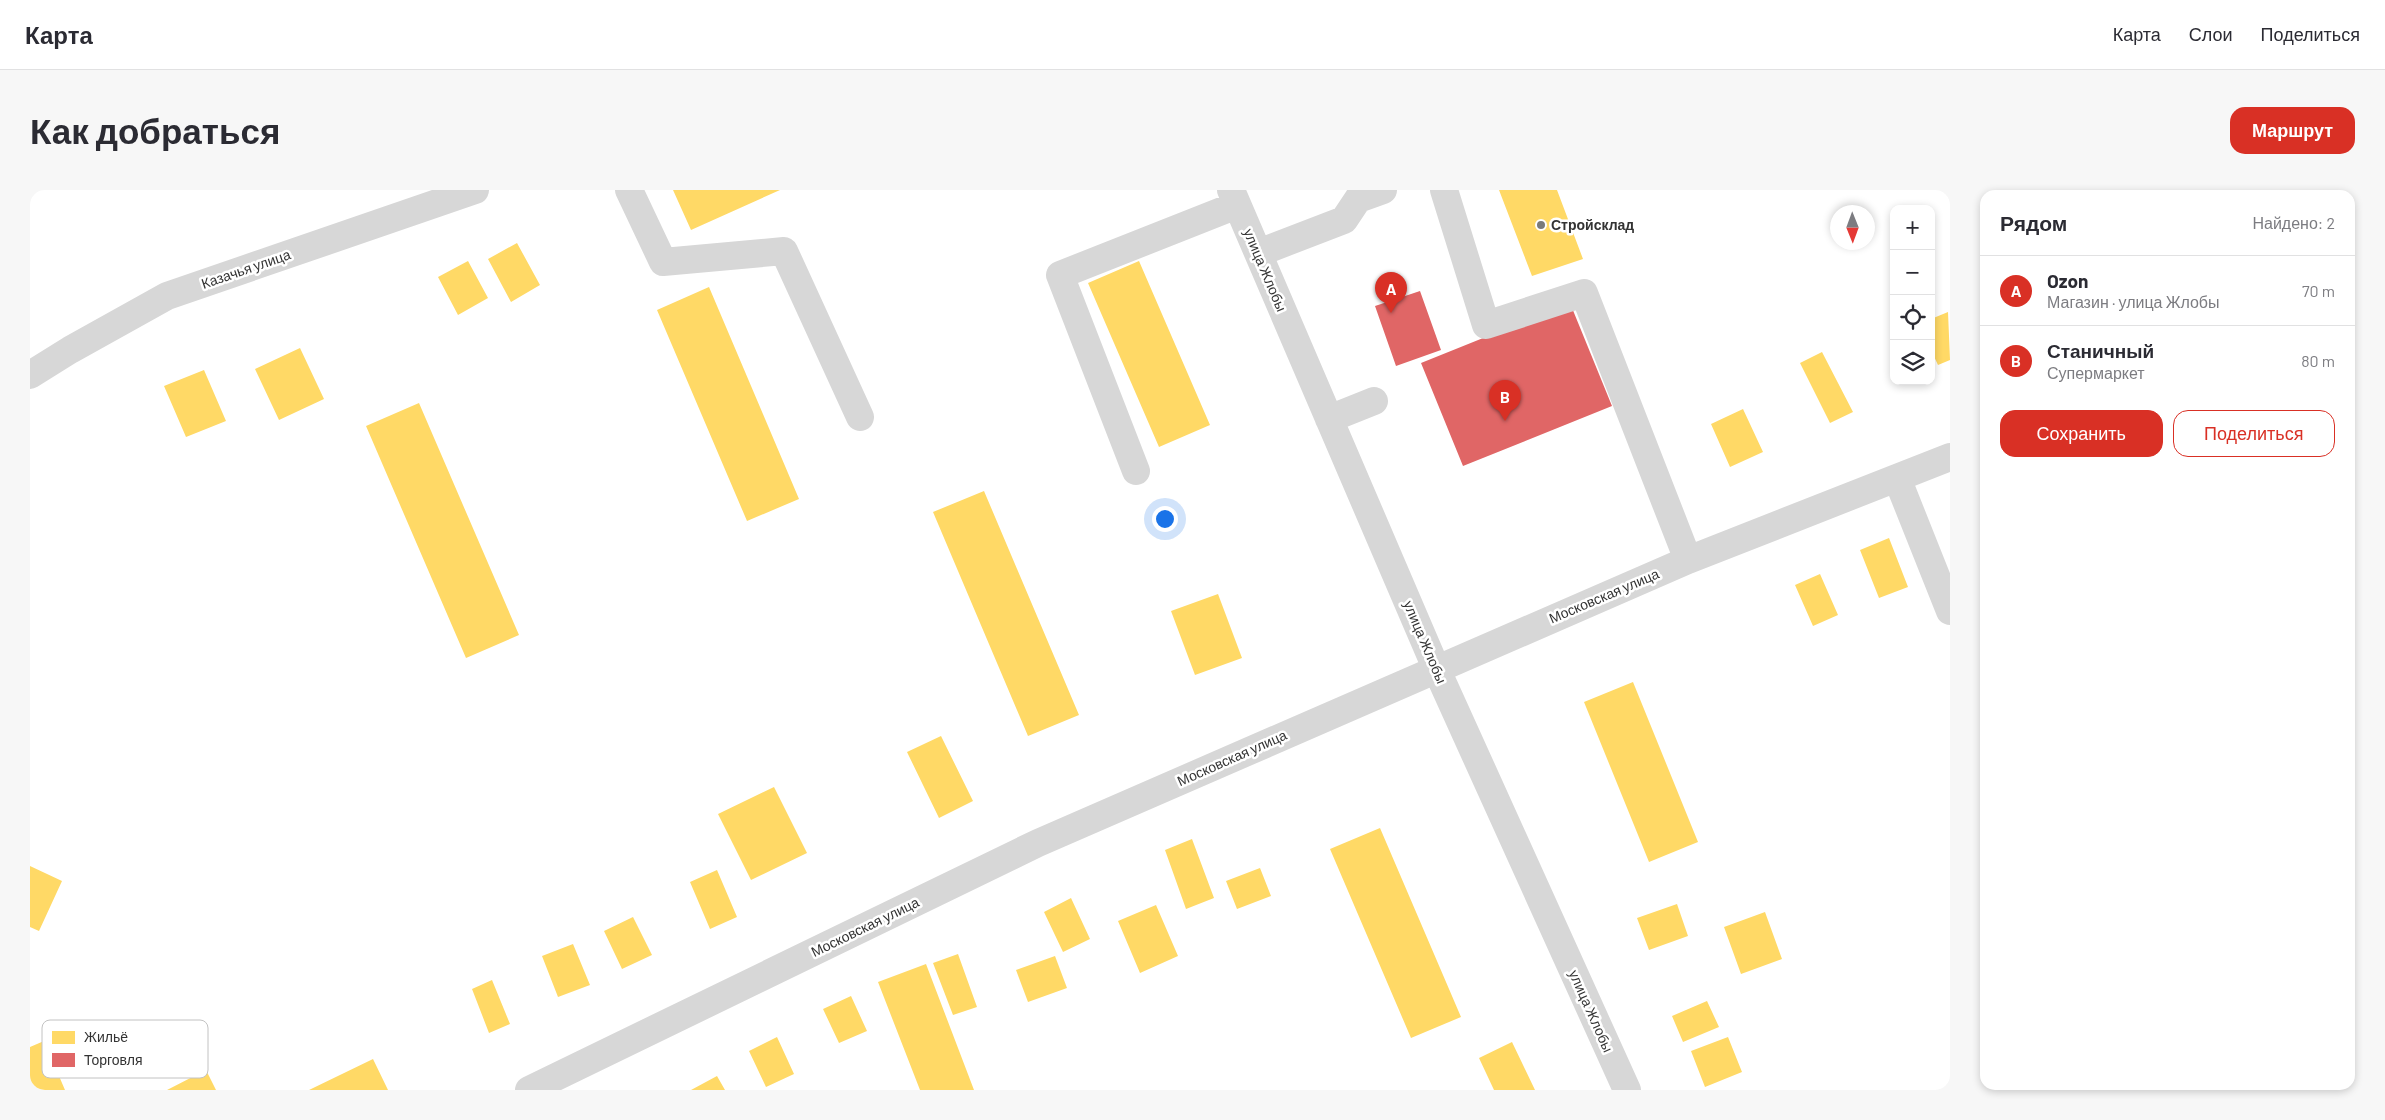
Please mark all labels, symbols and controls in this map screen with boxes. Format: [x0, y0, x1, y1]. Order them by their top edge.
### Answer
text: Карта [25, 20, 93, 49]
text: Карта [2113, 23, 2161, 45]
text: Слои [2189, 23, 2233, 45]
text: Поделиться [2261, 23, 2360, 45]
button: Маршрут [2230, 107, 2355, 154]
text: Как добраться [30, 109, 280, 151]
north arrow [1830, 205, 1875, 250]
map controls [1890, 205, 1935, 385]
button: + [1890, 205, 1935, 250]
text: Рядом [2000, 210, 2067, 235]
text: Найдено: 2 [2252, 213, 2335, 232]
place label: Стройсклад [1551, 216, 1634, 233]
marker: Стройсклад [1535, 219, 1547, 231]
street label: улица Жлобы [1240, 226, 1291, 314]
street label: Казачья улица [199, 245, 293, 292]
button: − [1890, 250, 1935, 295]
text: Ozon [2047, 269, 2089, 292]
pin: A [1375, 272, 1407, 313]
text: A [2011, 281, 2021, 300]
text: 70 m [2302, 281, 2335, 300]
text: Магазин · улица Жлобы [2047, 292, 2220, 311]
button: locate [1890, 295, 1935, 340]
text: Станичный [2047, 339, 2154, 362]
button: layers [1890, 340, 1935, 385]
text: B [2011, 351, 2021, 370]
text: 80 m [2301, 351, 2335, 370]
text: Супермаркет [2047, 363, 2145, 382]
pin: B [1489, 380, 1521, 421]
button: Сохранить [2000, 410, 2163, 457]
button: Поделиться [2173, 410, 2335, 457]
your location [1152, 506, 1178, 532]
street label: Московская улица [1546, 565, 1662, 626]
street label: улица Жлобы [1400, 598, 1451, 686]
street label: Московская улица [1174, 726, 1289, 789]
street label: Московская улица [808, 893, 922, 960]
street label: улица Жлобы [1566, 967, 1617, 1055]
legend [42, 1020, 208, 1078]
text: Жильё [84, 1028, 128, 1045]
text: Торговля [84, 1051, 142, 1068]

